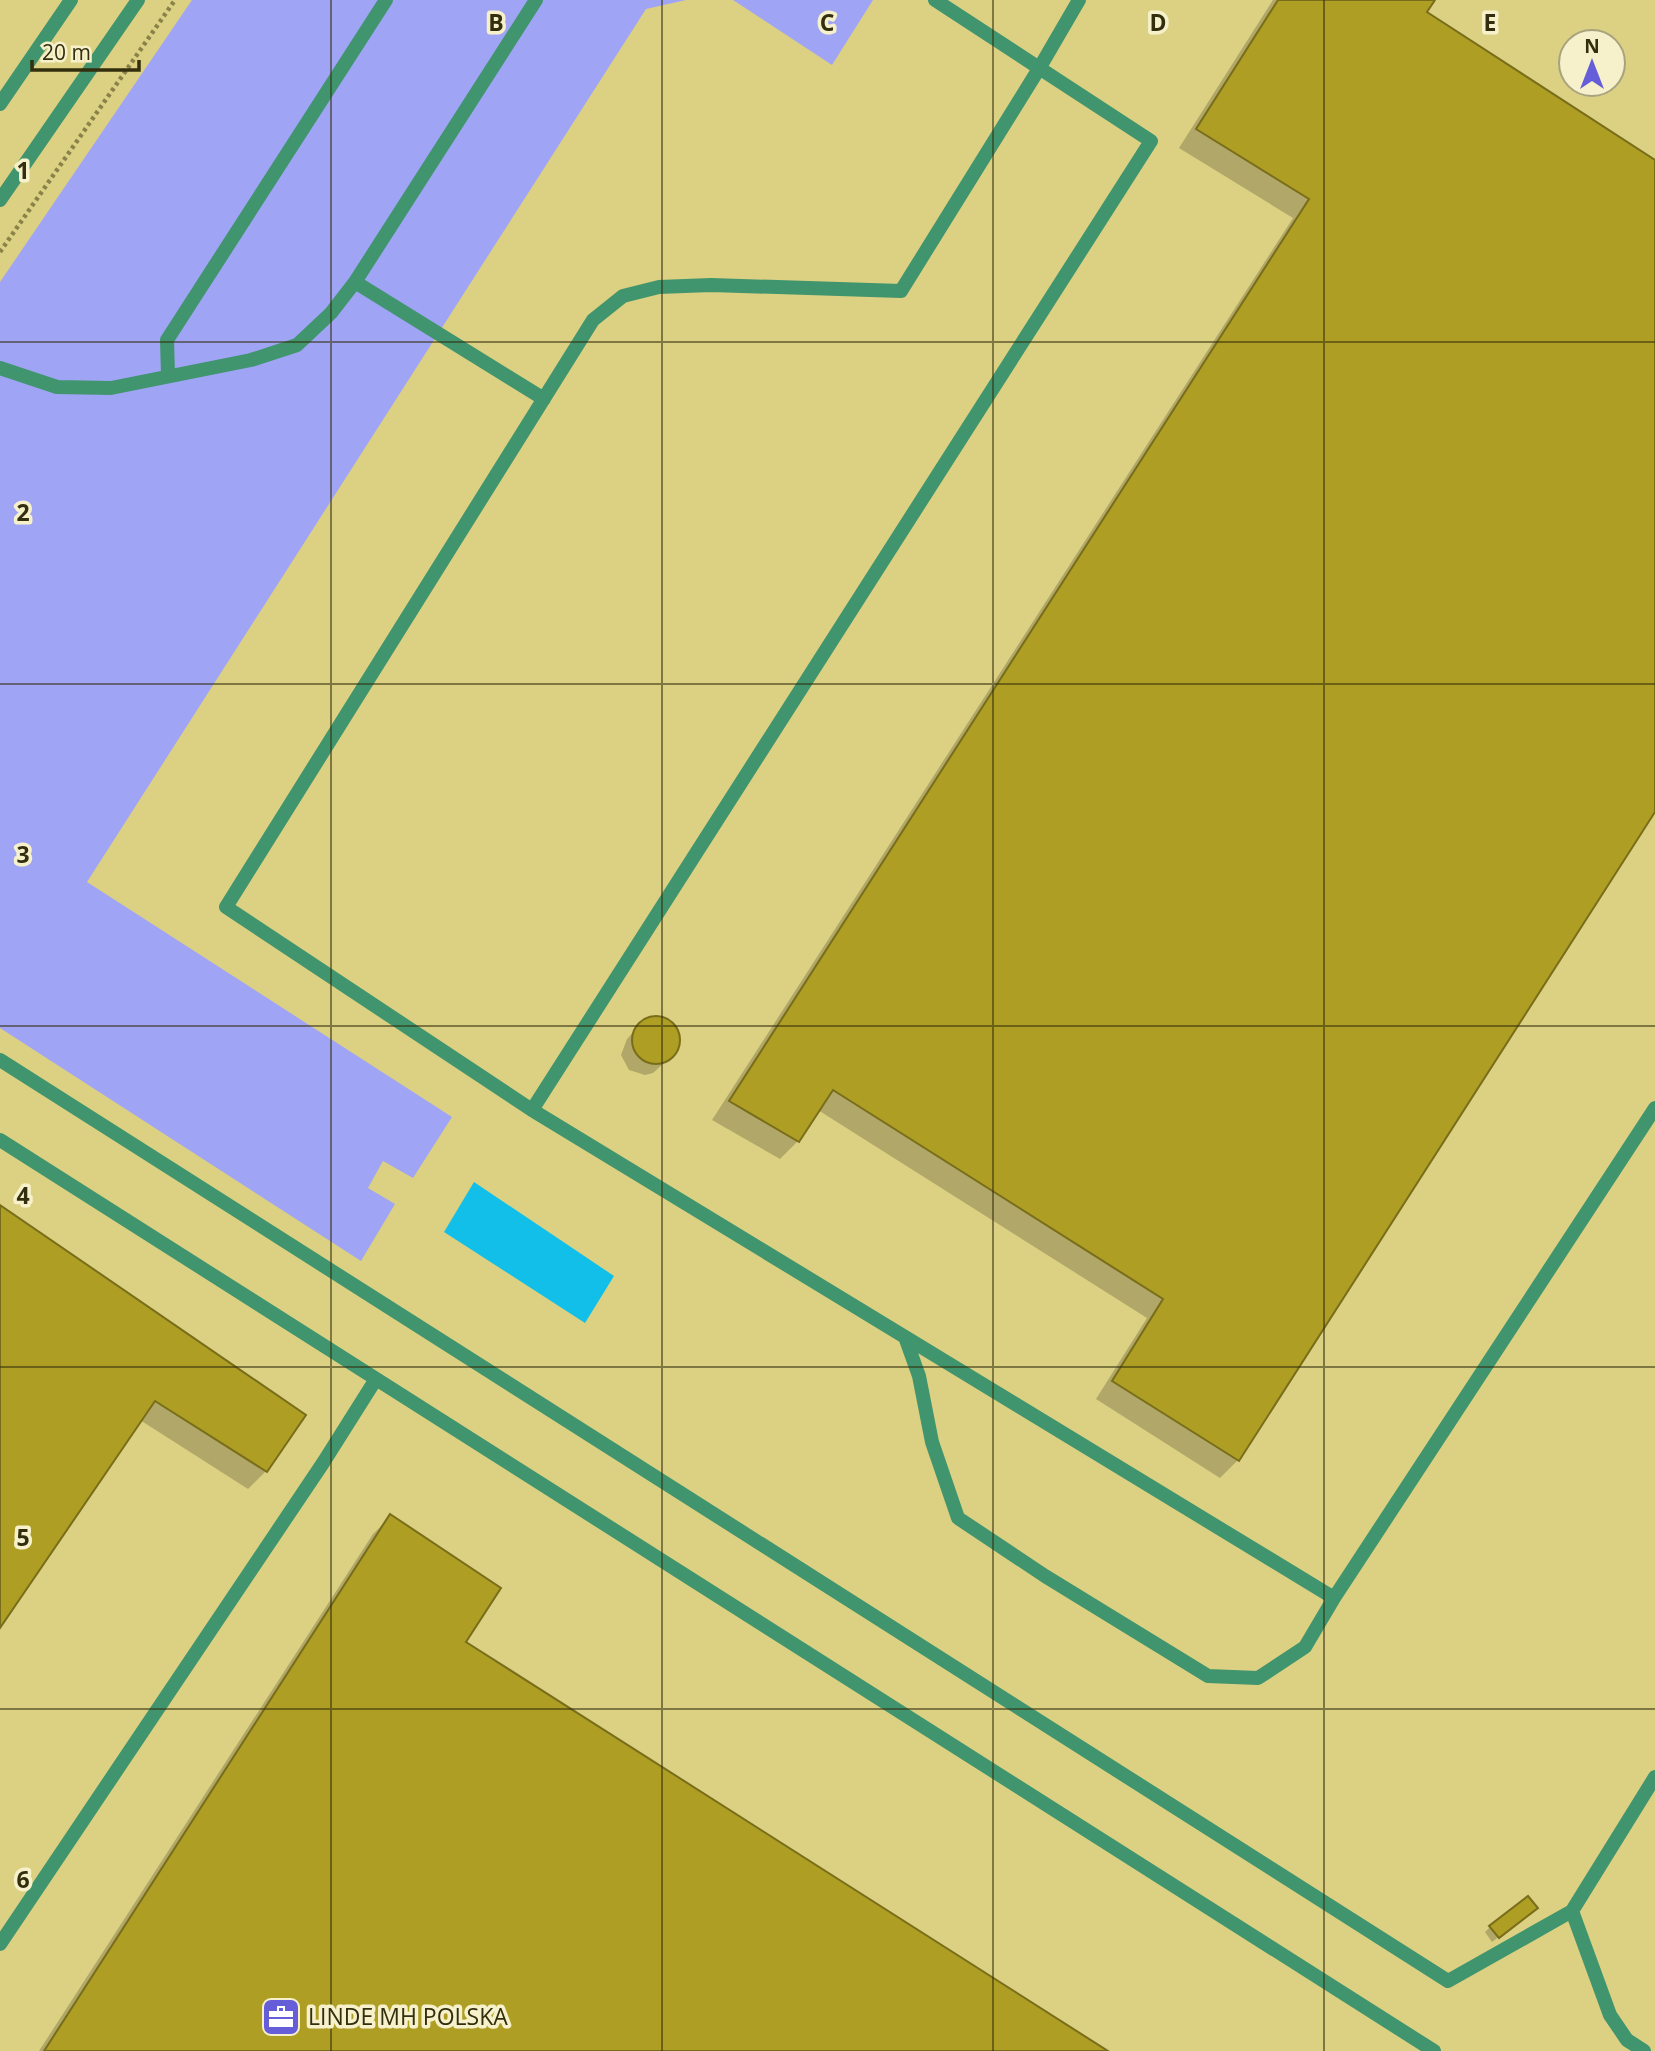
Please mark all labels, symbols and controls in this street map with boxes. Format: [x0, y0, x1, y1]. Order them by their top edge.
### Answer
text: B [488, 6, 504, 38]
text: C [820, 6, 834, 38]
text: D [1149, 6, 1167, 38]
text: E [1484, 6, 1496, 38]
scale bar [32, 28, 138, 72]
north arrow [1557, 28, 1627, 98]
text: N [1584, 33, 1600, 59]
text: 20 m [42, 38, 91, 66]
text: 1 [16, 154, 30, 186]
text: 2 [16, 496, 30, 528]
text: 3 [16, 838, 30, 870]
text: 4 [16, 1179, 30, 1211]
text: 5 [16, 1521, 30, 1553]
text: 6 [16, 1863, 30, 1895]
office icon: LINDE MH POLSKA [260, 1996, 302, 2038]
place label: LINDE MH POLSKA [308, 2000, 508, 2032]

